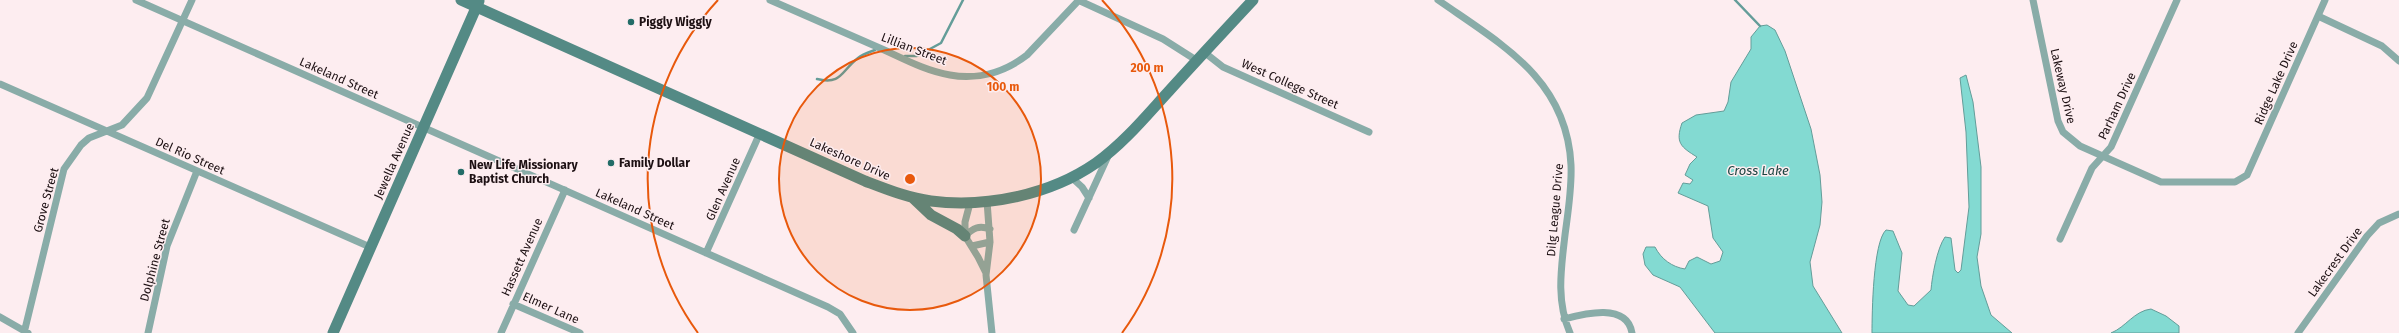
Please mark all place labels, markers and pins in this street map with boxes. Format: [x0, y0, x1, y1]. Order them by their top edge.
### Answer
place label: Piggly Wiggly [639, 15, 713, 29]
marker: Piggly Wiggly [626, 17, 636, 27]
place label: Family Dollar [619, 156, 690, 170]
place label: New Life Missionary Baptist Church [469, 158, 579, 186]
marker: Family Dollar [606, 158, 616, 168]
marker: New Life Missionary Baptist Church [456, 167, 466, 177]
centre of rings [903, 172, 917, 186]

